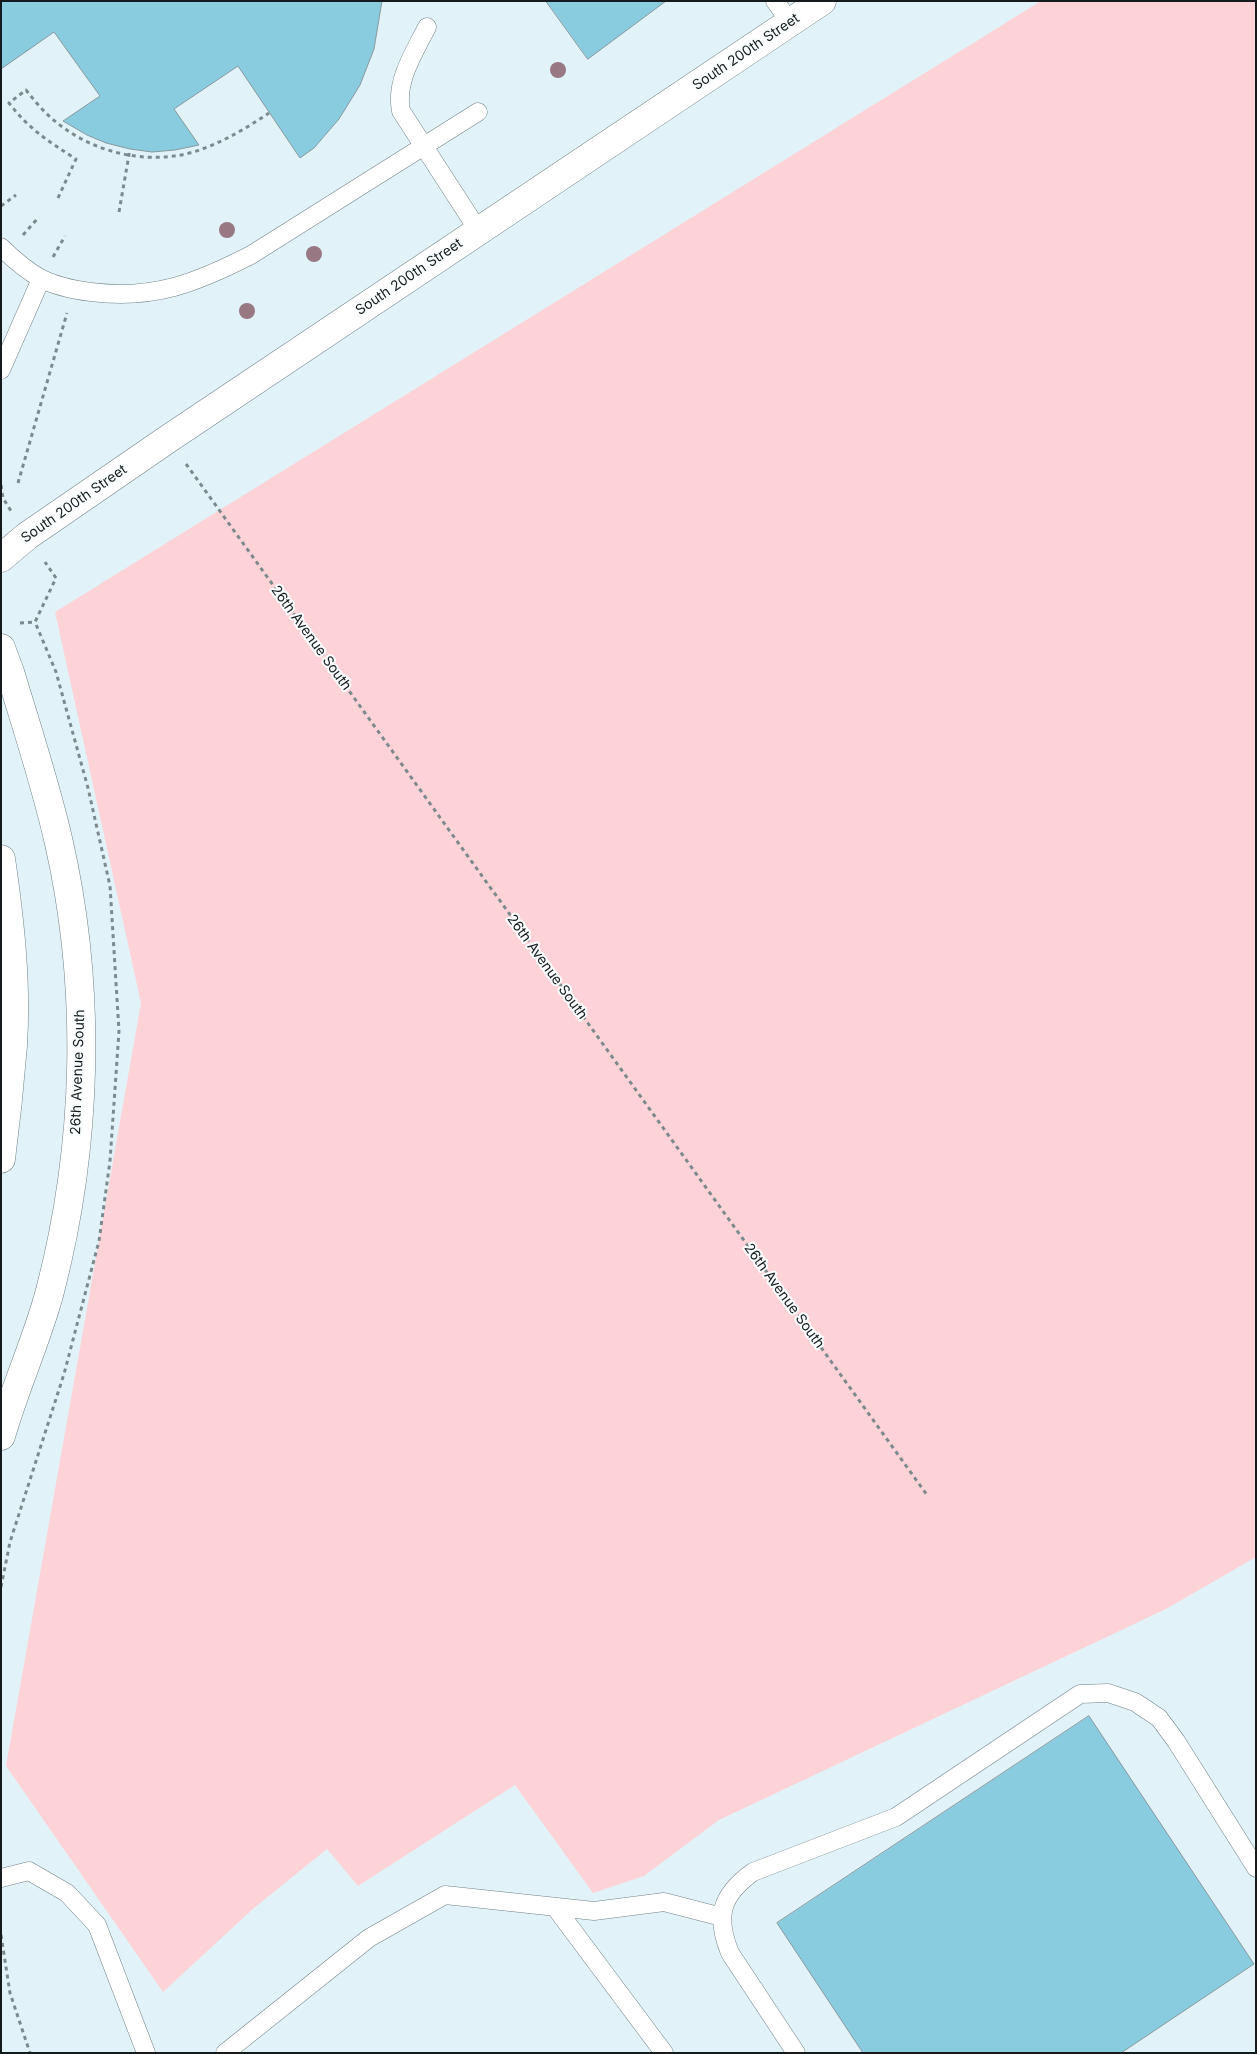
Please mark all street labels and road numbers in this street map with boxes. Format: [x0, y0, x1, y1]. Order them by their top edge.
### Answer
street label: South 200th Street [689, 10, 803, 94]
street label: South 200th Street [352, 235, 466, 319]
street label: South 200th Street [18, 461, 130, 547]
street label: 26th Avenue South [267, 582, 355, 694]
street label: 26th Avenue South [503, 911, 591, 1023]
street label: 26th Avenue South [67, 1009, 89, 1135]
street label: 26th Avenue South [740, 1240, 828, 1352]

